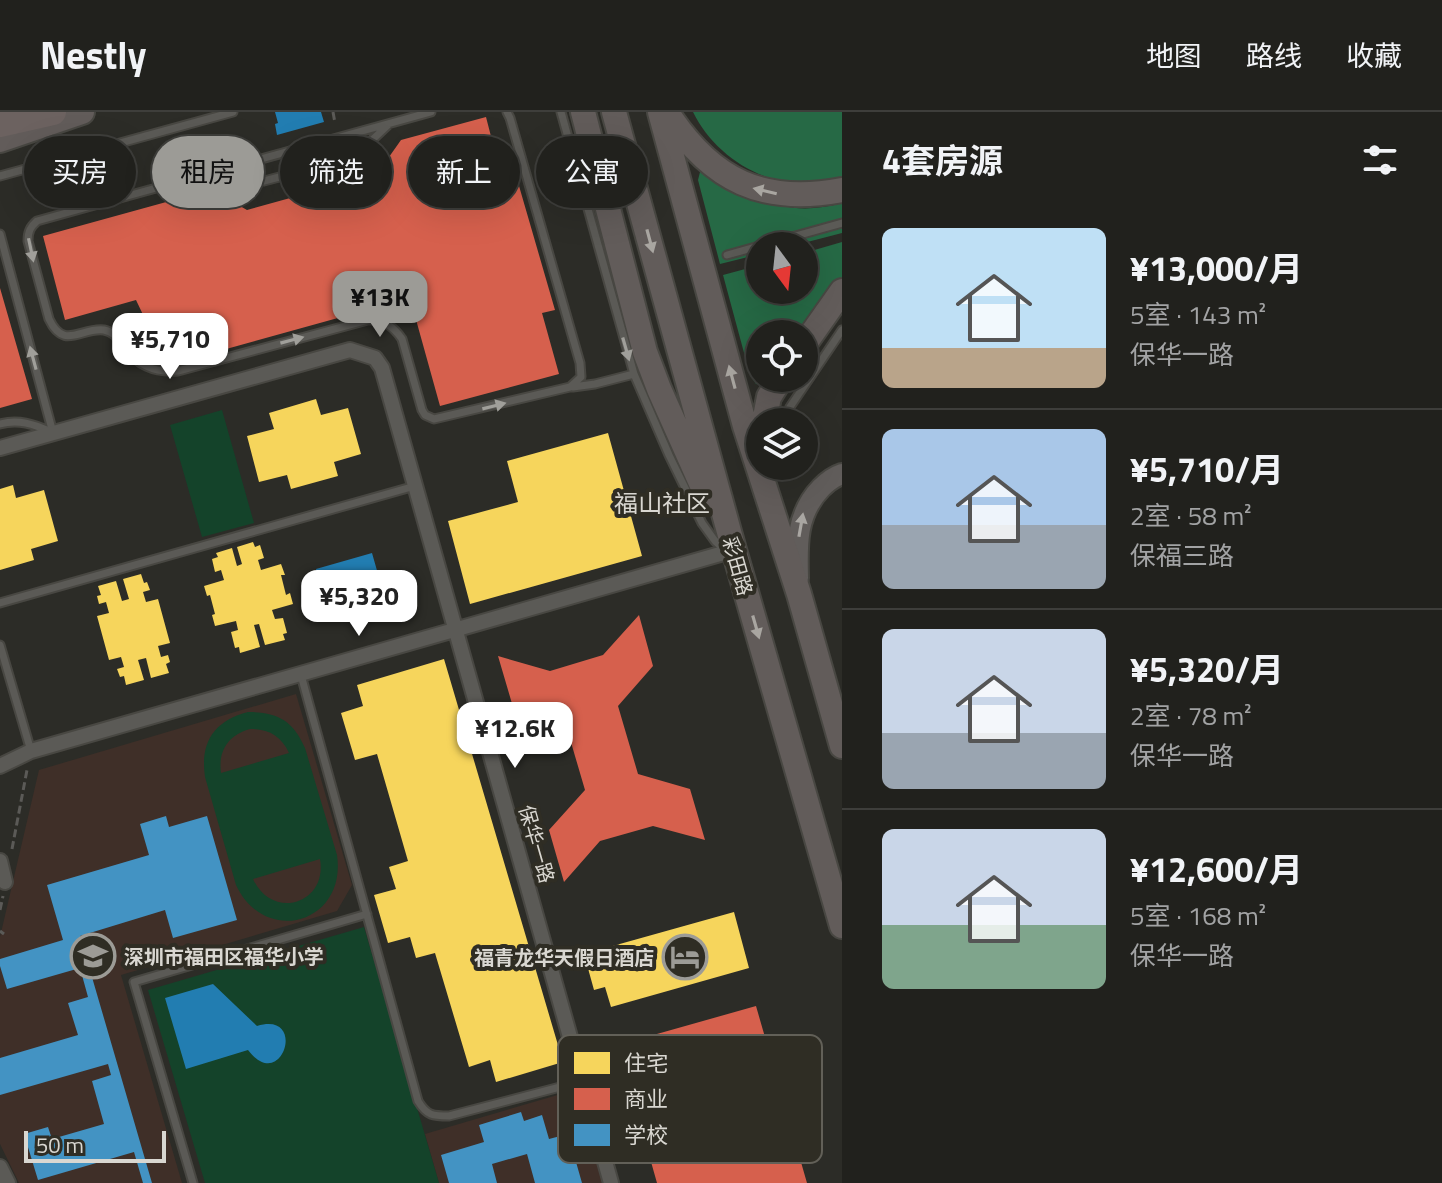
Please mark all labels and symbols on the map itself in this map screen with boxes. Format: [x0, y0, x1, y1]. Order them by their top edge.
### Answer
one-way arrow [752, 184, 777, 196]
one-way arrow [644, 229, 656, 254]
north arrow [746, 232, 818, 304]
one-way arrow [25, 238, 38, 263]
pin: ¥13K [333, 271, 427, 339]
pin: ¥5,710 [105, 313, 235, 381]
one-way arrow [279, 334, 304, 346]
one-way arrow [620, 338, 633, 362]
one-way arrow [26, 345, 38, 370]
one-way arrow [725, 364, 737, 389]
one-way arrow [482, 399, 507, 411]
district label: 福山社区 [614, 485, 710, 521]
one-way arrow [796, 512, 808, 537]
street label: 彩田路 [715, 533, 761, 599]
pin: ¥5,320 [294, 570, 424, 638]
one-way arrow [750, 615, 763, 639]
pin: ¥12.6K [450, 702, 580, 770]
street label: 保华一路 [511, 801, 563, 887]
school or university icon: 深圳市福田区福华小学 [69, 932, 117, 980]
hotel icon: 福青龙华天假日酒店 [661, 933, 709, 981]
place label: 深圳市福田区福华小学 [124, 941, 324, 972]
place label: 福青龙华天假日酒店 [474, 942, 654, 973]
legend [558, 1035, 822, 1163]
text: 住宅 [624, 1046, 668, 1080]
text: 商业 [624, 1082, 668, 1116]
text: 学校 [624, 1118, 668, 1152]
scale bar [24, 1127, 166, 1163]

